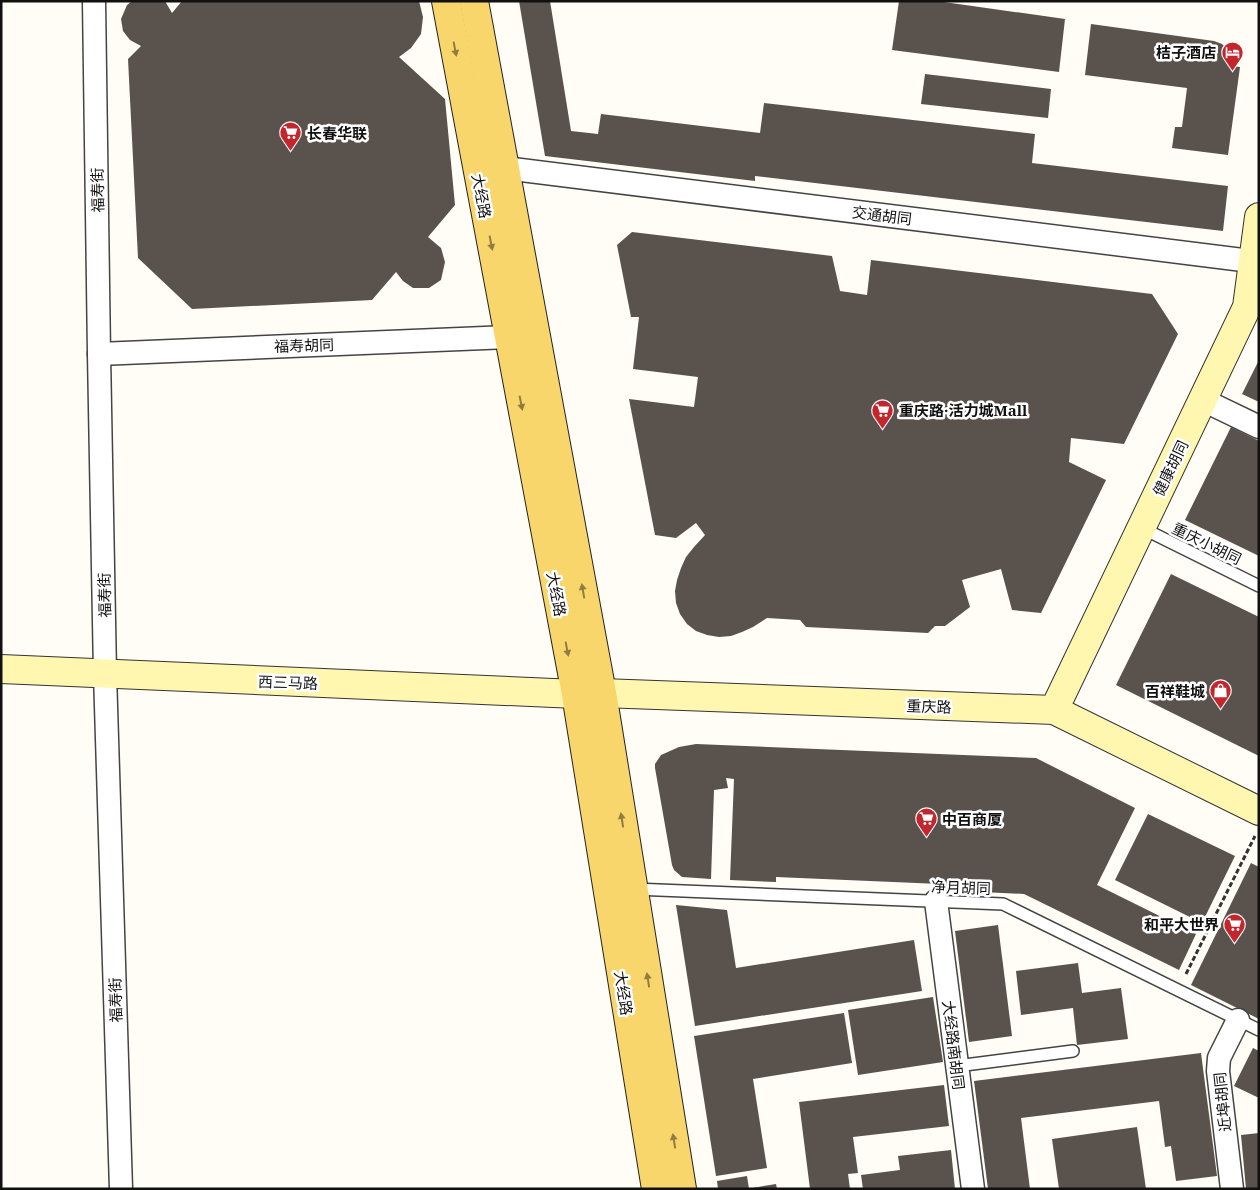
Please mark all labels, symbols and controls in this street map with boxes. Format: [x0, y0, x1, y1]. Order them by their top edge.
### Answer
hotel icon: 桔子酒店 [1220, 40, 1244, 71]
one-way arrow [451, 42, 459, 58]
place label: 桔子酒店 [1156, 42, 1216, 62]
supermarket icon: 长春华联 [279, 121, 303, 152]
place label: 长春华联 [307, 123, 367, 143]
street label: 福寿街 [87, 167, 107, 213]
street label: 大经路 [468, 172, 496, 220]
street label: 交通胡同 [851, 201, 913, 229]
one-way arrow [487, 236, 495, 251]
street label: 福寿胡同 [274, 334, 334, 356]
one-way arrow [517, 395, 525, 411]
supermarket icon: 重庆路·活力城Mall [871, 398, 895, 429]
place label: 重庆路·活力城Mall [899, 400, 1028, 420]
street label: 健康胡同 [1148, 437, 1192, 499]
street label: 重庆小胡同 [1169, 518, 1245, 568]
street label: 大经路 [543, 570, 571, 618]
street label: 福寿街 [94, 572, 114, 618]
one-way arrow [578, 582, 586, 598]
one-way arrow [563, 641, 571, 656]
street label: 西三马路 [258, 671, 318, 693]
shop icon: 百祥鞋城 [1209, 679, 1233, 710]
place label: 百祥鞋城 [1145, 681, 1205, 701]
street label: 重庆路 [906, 695, 952, 717]
supermarket icon: 中百商厦 [914, 807, 938, 838]
place label: 中百商厦 [942, 809, 1002, 829]
one-way arrow [618, 811, 626, 827]
street label: 净月胡同 [931, 876, 991, 898]
supermarket icon: 和平大世界 [1223, 912, 1247, 943]
place label: 和平大世界 [1144, 914, 1219, 934]
street label: 大经路 [611, 969, 637, 1017]
one-way arrow [644, 972, 652, 988]
street label: 福寿街 [104, 977, 126, 1023]
street label: 大经路南胡同 [939, 999, 969, 1091]
street label: 近埠胡同 [1209, 1071, 1235, 1133]
one-way arrow [670, 1132, 678, 1148]

